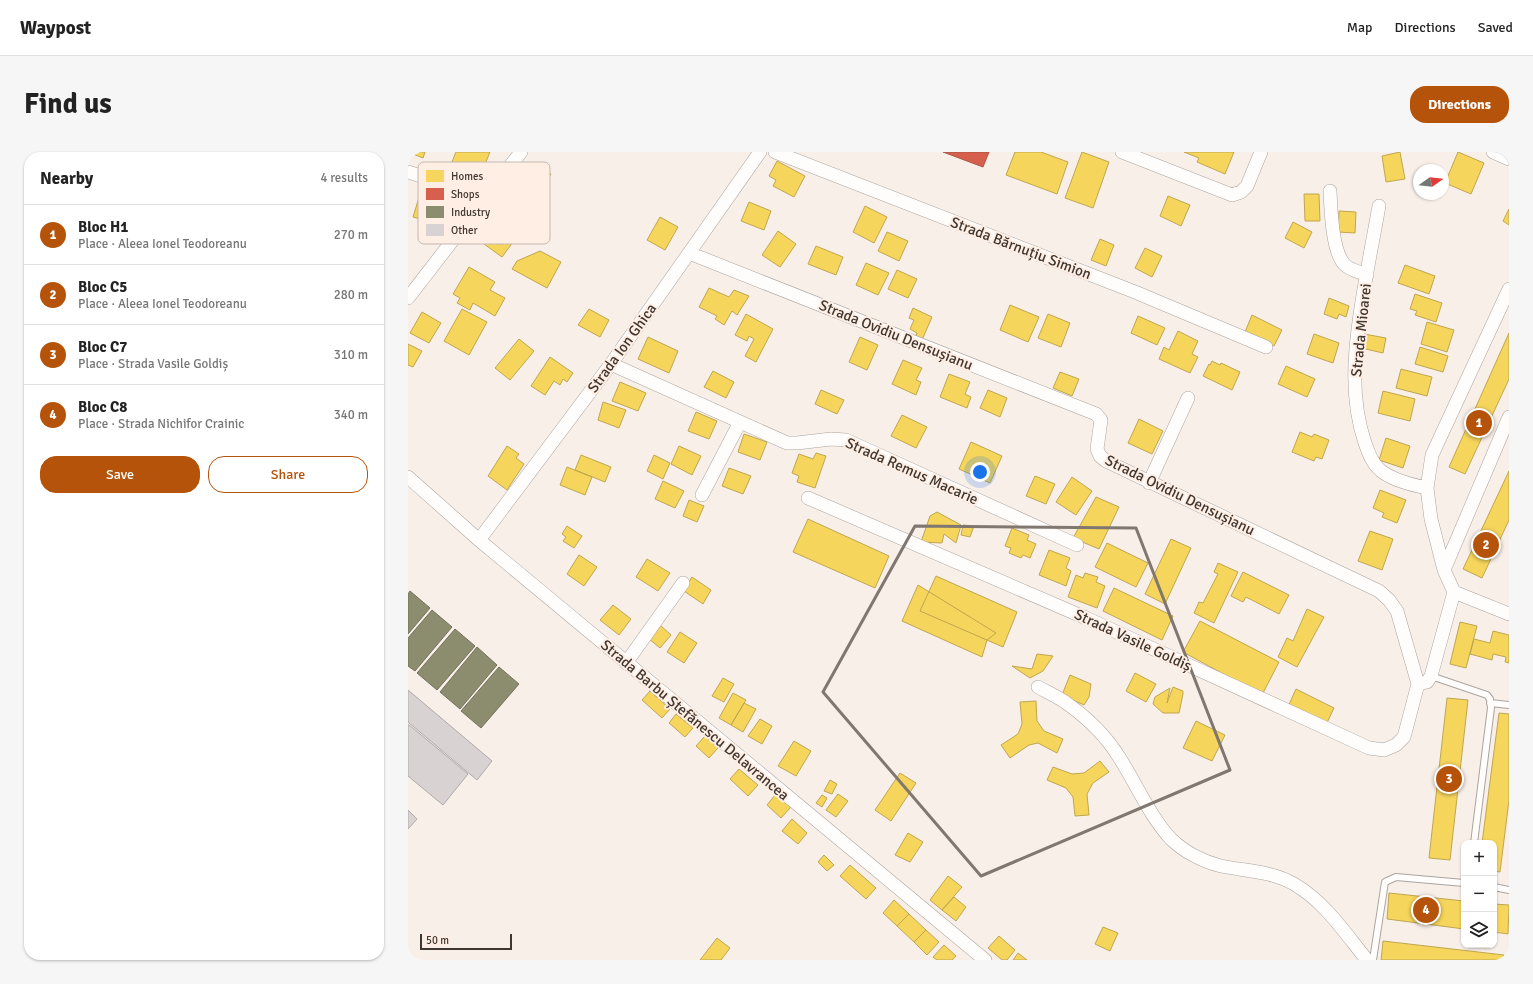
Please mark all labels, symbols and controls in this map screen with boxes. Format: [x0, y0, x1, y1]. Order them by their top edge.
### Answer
text: Waypost [20, 16, 91, 40]
text: Map [1347, 19, 1373, 36]
text: Directions [1395, 19, 1456, 36]
text: Saved [1478, 19, 1513, 36]
button: Directions [1410, 86, 1509, 123]
text: Find us [24, 87, 112, 121]
legend [418, 162, 550, 244]
north arrow [1413, 164, 1449, 200]
text: Nearby [40, 168, 93, 189]
text: 4 results [320, 170, 368, 186]
text: Homes [451, 170, 483, 183]
text: Shops [451, 188, 480, 201]
text: Industry [451, 206, 491, 219]
street label: Strada Bărnuțiu Simion [948, 213, 1094, 284]
text: Bloc H1 [78, 218, 128, 236]
text: Other [451, 224, 478, 237]
text: 1 [49, 227, 57, 243]
text: 270 m [334, 227, 368, 243]
text: Place · Aleea Ionel Teodoreanu [78, 236, 247, 252]
text: Bloc C5 [78, 278, 127, 296]
street label: Strada Mioarei [1347, 282, 1375, 378]
text: 2 [49, 287, 57, 303]
text: 280 m [334, 287, 368, 303]
text: Place · Aleea Ionel Teodoreanu [78, 296, 247, 312]
street label: Strada Ovidiu Densușianu [816, 296, 976, 374]
street label: Strada Ion Ghica [584, 300, 660, 396]
text: Bloc C7 [78, 338, 127, 356]
text: 3 [49, 347, 57, 363]
text: 310 m [334, 347, 368, 363]
text: Place · Strada Vasile Goldiș [78, 356, 228, 372]
text: Bloc C8 [78, 398, 127, 416]
text: 4 [49, 407, 57, 423]
text: 340 m [334, 407, 368, 423]
pin: 1 [1466, 408, 1492, 438]
text: Place · Strada Nichifor Crainic [78, 416, 244, 432]
street label: Strada Remus Macarie [843, 434, 981, 508]
street label: Strada Ovidiu Densușianu [1102, 451, 1258, 539]
button: Save [40, 456, 200, 493]
button: Share [208, 456, 368, 493]
your location [970, 462, 990, 482]
pin: 2 [1473, 530, 1499, 560]
street label: Strada Vasile Goldiș [1072, 605, 1195, 675]
street label: Strada Barbu Ștefănescu Delavrancea [597, 636, 793, 804]
pin: 3 [1436, 764, 1462, 794]
map controls [1461, 840, 1497, 948]
button: + [1461, 840, 1497, 876]
button: − [1461, 876, 1497, 912]
pin: 4 [1413, 895, 1439, 925]
button: layers [1461, 912, 1497, 948]
scale bar [420, 932, 512, 951]
text: 50 m [426, 934, 449, 947]

